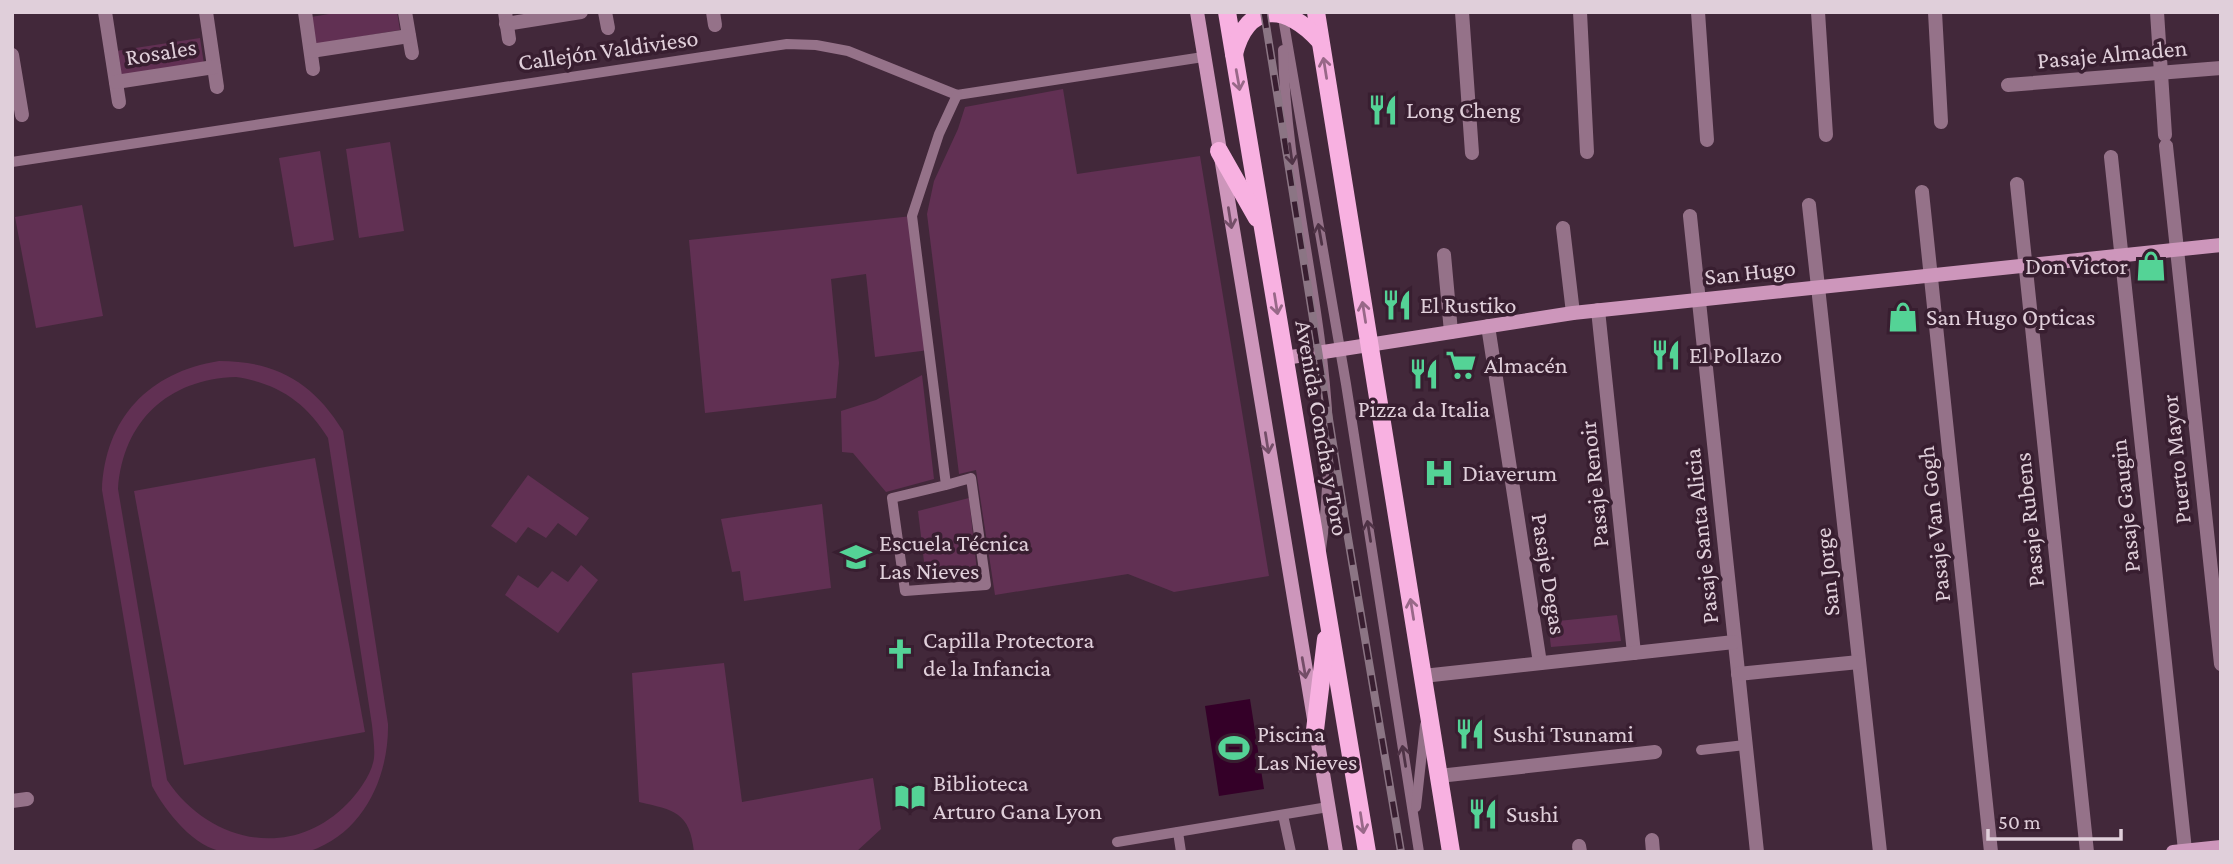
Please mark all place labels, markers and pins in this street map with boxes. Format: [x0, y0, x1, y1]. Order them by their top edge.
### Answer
restaurant icon: Long Cheng [1366, 93, 1400, 127]
place label: Long Cheng [1406, 96, 1521, 123]
shop icon: Don Victor [2134, 249, 2168, 283]
place label: Don Victor [2025, 252, 2128, 279]
restaurant icon: El Rustiko [1380, 288, 1414, 322]
place label: El Rustiko [1420, 291, 1516, 318]
shop icon: San Hugo Opticas [1886, 300, 1920, 334]
place label: San Hugo Opticas [1926, 303, 2095, 330]
restaurant icon: El Pollazo [1649, 338, 1683, 372]
place label: El Pollazo [1689, 341, 1782, 368]
supermarket icon: Almacén [1444, 348, 1478, 382]
place label: Almacén [1484, 351, 1568, 378]
restaurant icon: Pizza da Italia [1407, 357, 1441, 391]
place label: Pizza da Italia [1358, 395, 1490, 422]
hospital icon: Diaverum [1422, 456, 1456, 490]
place label: Diaverum [1462, 459, 1557, 486]
place label: Escuela Técnica Las Nieves [879, 529, 1029, 584]
school or university icon: Escuela Técnica Las Nieves [839, 540, 873, 574]
place label: Capilla Protectora de la Infancia [923, 626, 1094, 681]
church icon: Capilla Protectora de la Infancia [883, 637, 917, 671]
restaurant icon: Sushi Tsunami [1453, 717, 1487, 751]
place label: Piscina Las Nieves [1257, 720, 1357, 775]
place label: Sushi Tsunami [1493, 720, 1634, 747]
sports icon: Piscina Las Nieves [1217, 731, 1251, 765]
place label: Biblioteca Arturo Gana Lyon [933, 769, 1102, 824]
library icon: Biblioteca Arturo Gana Lyon [893, 780, 927, 814]
restaurant icon: Sushi [1466, 797, 1500, 831]
place label: Sushi [1506, 800, 1559, 827]

